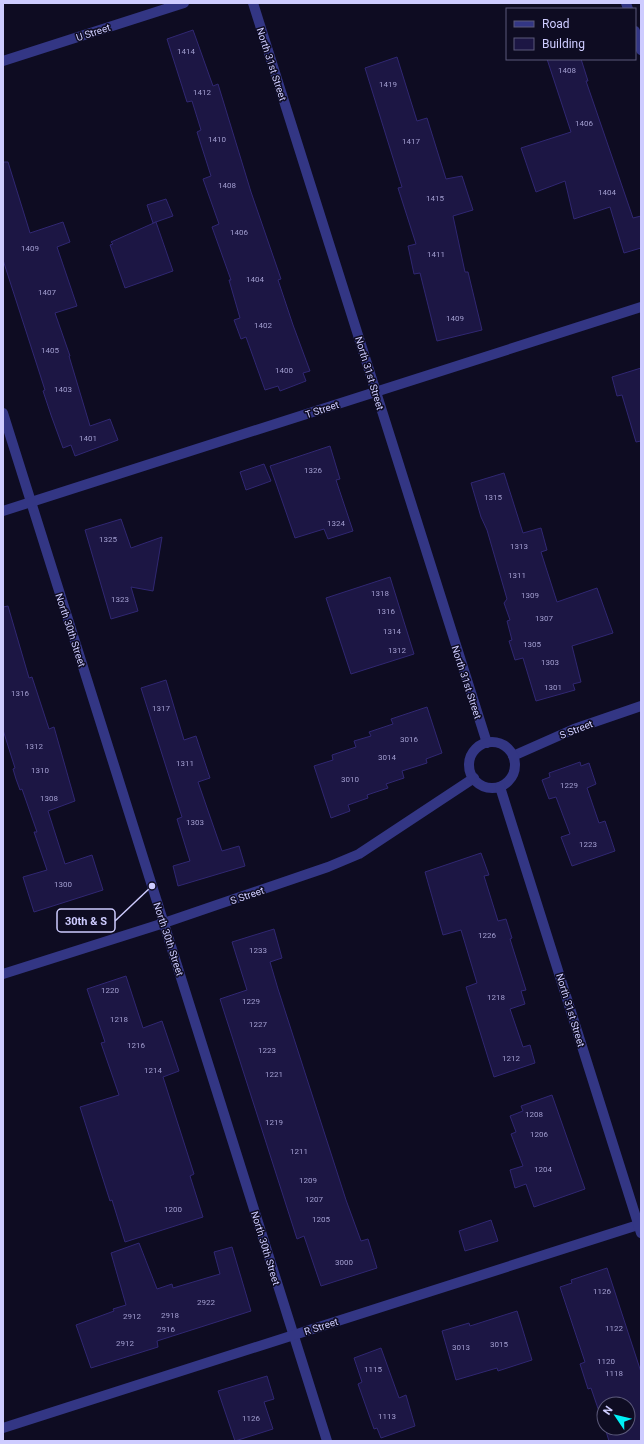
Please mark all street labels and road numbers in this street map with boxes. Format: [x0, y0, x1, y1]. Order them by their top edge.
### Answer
street label: U Street [75, 22, 112, 43]
street label: North 31st Street [255, 26, 289, 102]
street label: North 31st Street [353, 335, 386, 411]
street label: T Street [304, 399, 340, 420]
street label: North 30th Street [53, 592, 88, 668]
street label: North 31st Street [450, 644, 484, 720]
street label: S Street [558, 718, 594, 741]
street label: S Street [229, 885, 265, 906]
street label: North 30th Street [151, 901, 186, 977]
street label: North 31st Street [554, 972, 587, 1048]
street label: North 30th Street [249, 1210, 282, 1286]
street label: R Street [303, 1316, 340, 1337]

